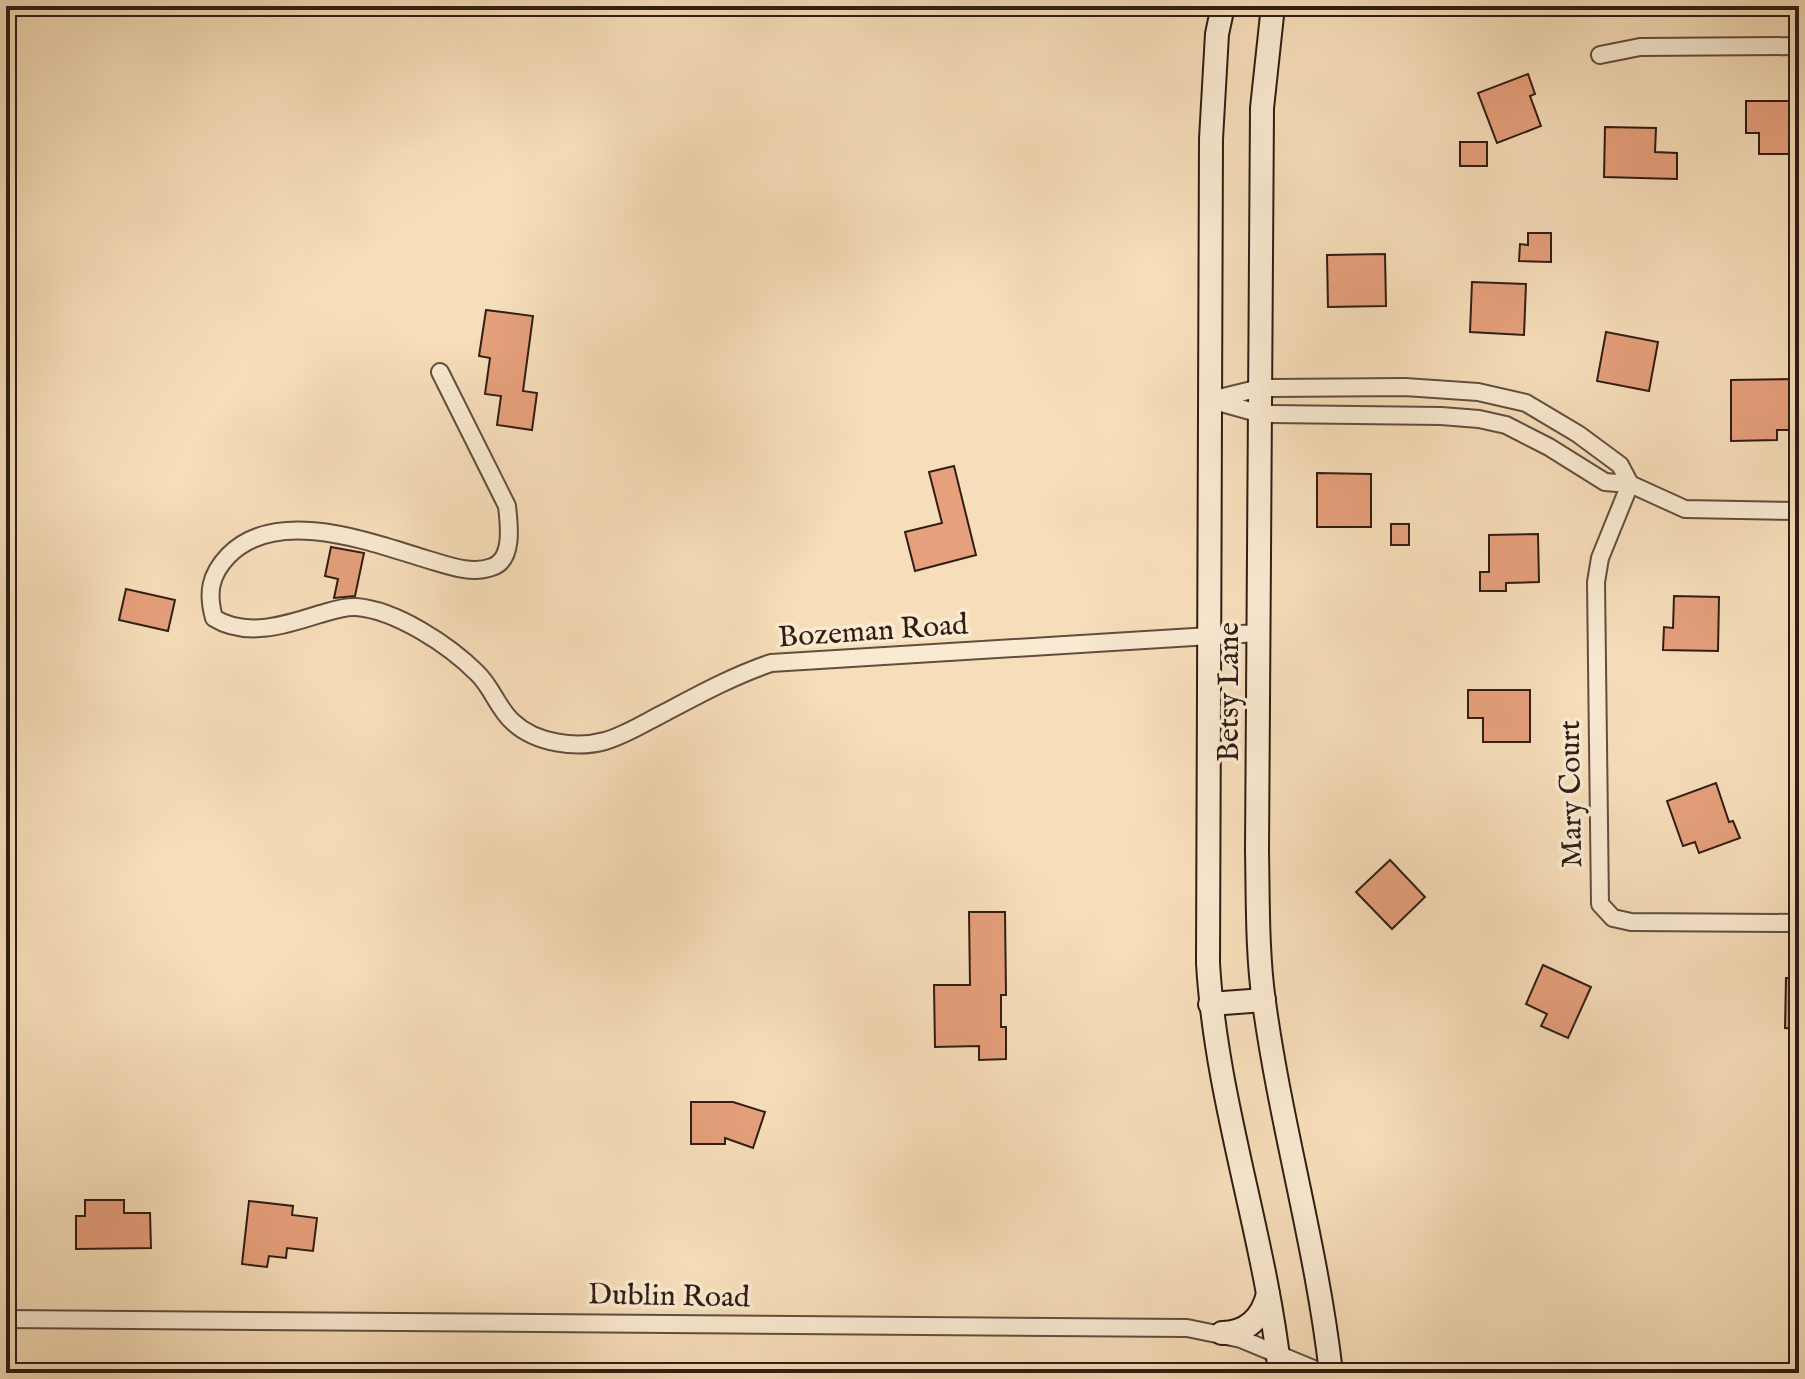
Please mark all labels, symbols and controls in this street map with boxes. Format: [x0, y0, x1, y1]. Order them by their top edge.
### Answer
street label: Bozeman Road [777, 606, 970, 658]
street label: Betsy Lane [1211, 622, 1249, 762]
street label: Mary Court [1552, 720, 1592, 868]
street label: Dublin Road [588, 1277, 751, 1317]

